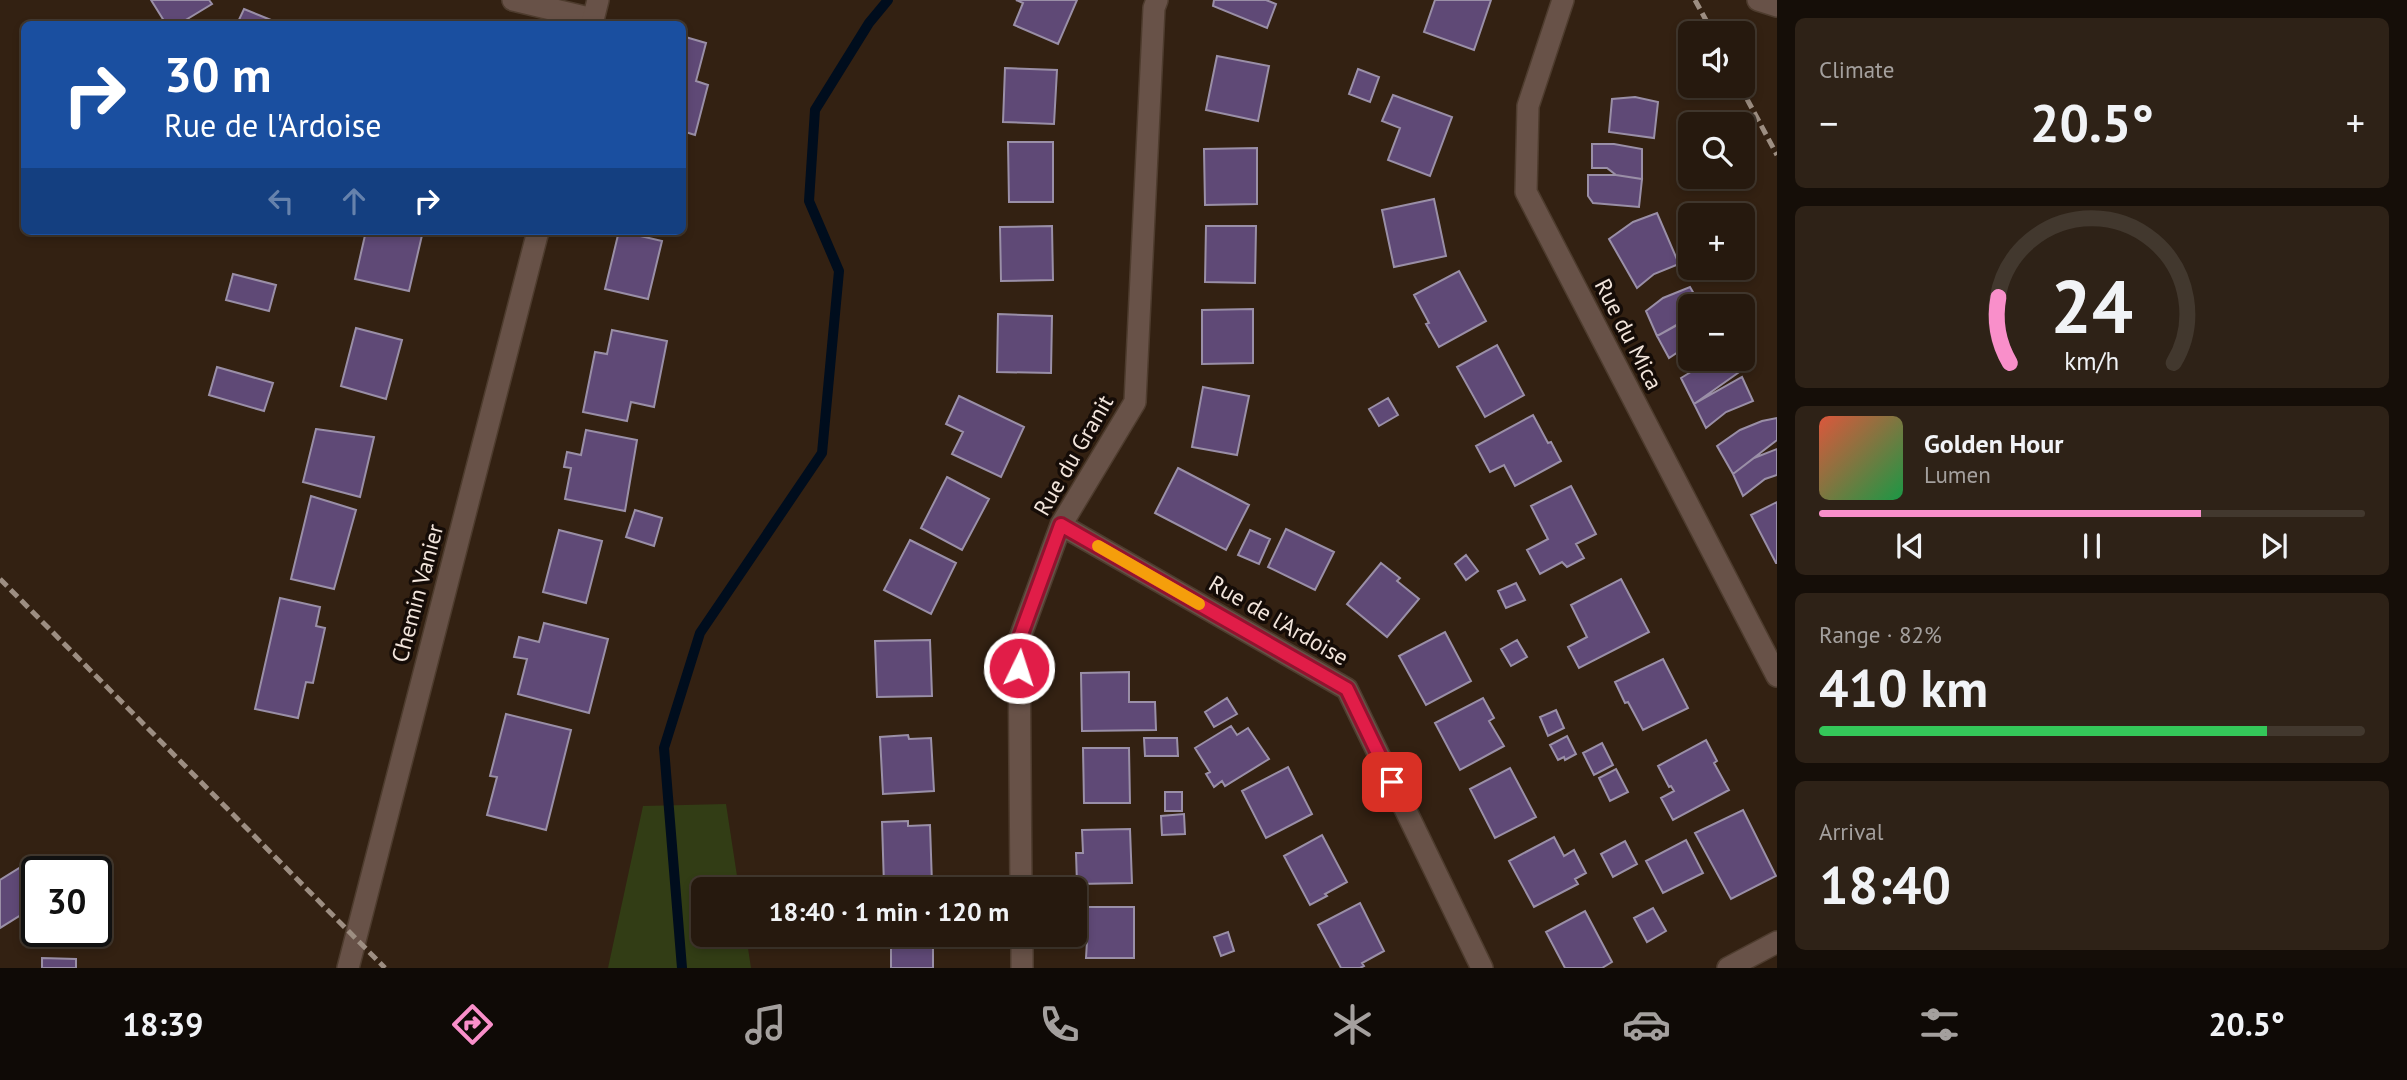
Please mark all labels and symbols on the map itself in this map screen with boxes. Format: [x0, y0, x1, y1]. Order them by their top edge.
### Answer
street label: Rue du Mica [1589, 274, 1669, 394]
street label: Rue du Granit [1027, 389, 1119, 520]
street label: Chemin Vanier [385, 521, 449, 665]
street label: Rue de l'Ardoise [1204, 568, 1354, 672]
position arrow [982, 631, 1056, 705]
pin [1362, 752, 1422, 812]
speed limit sign: 30 [21, 856, 112, 947]

